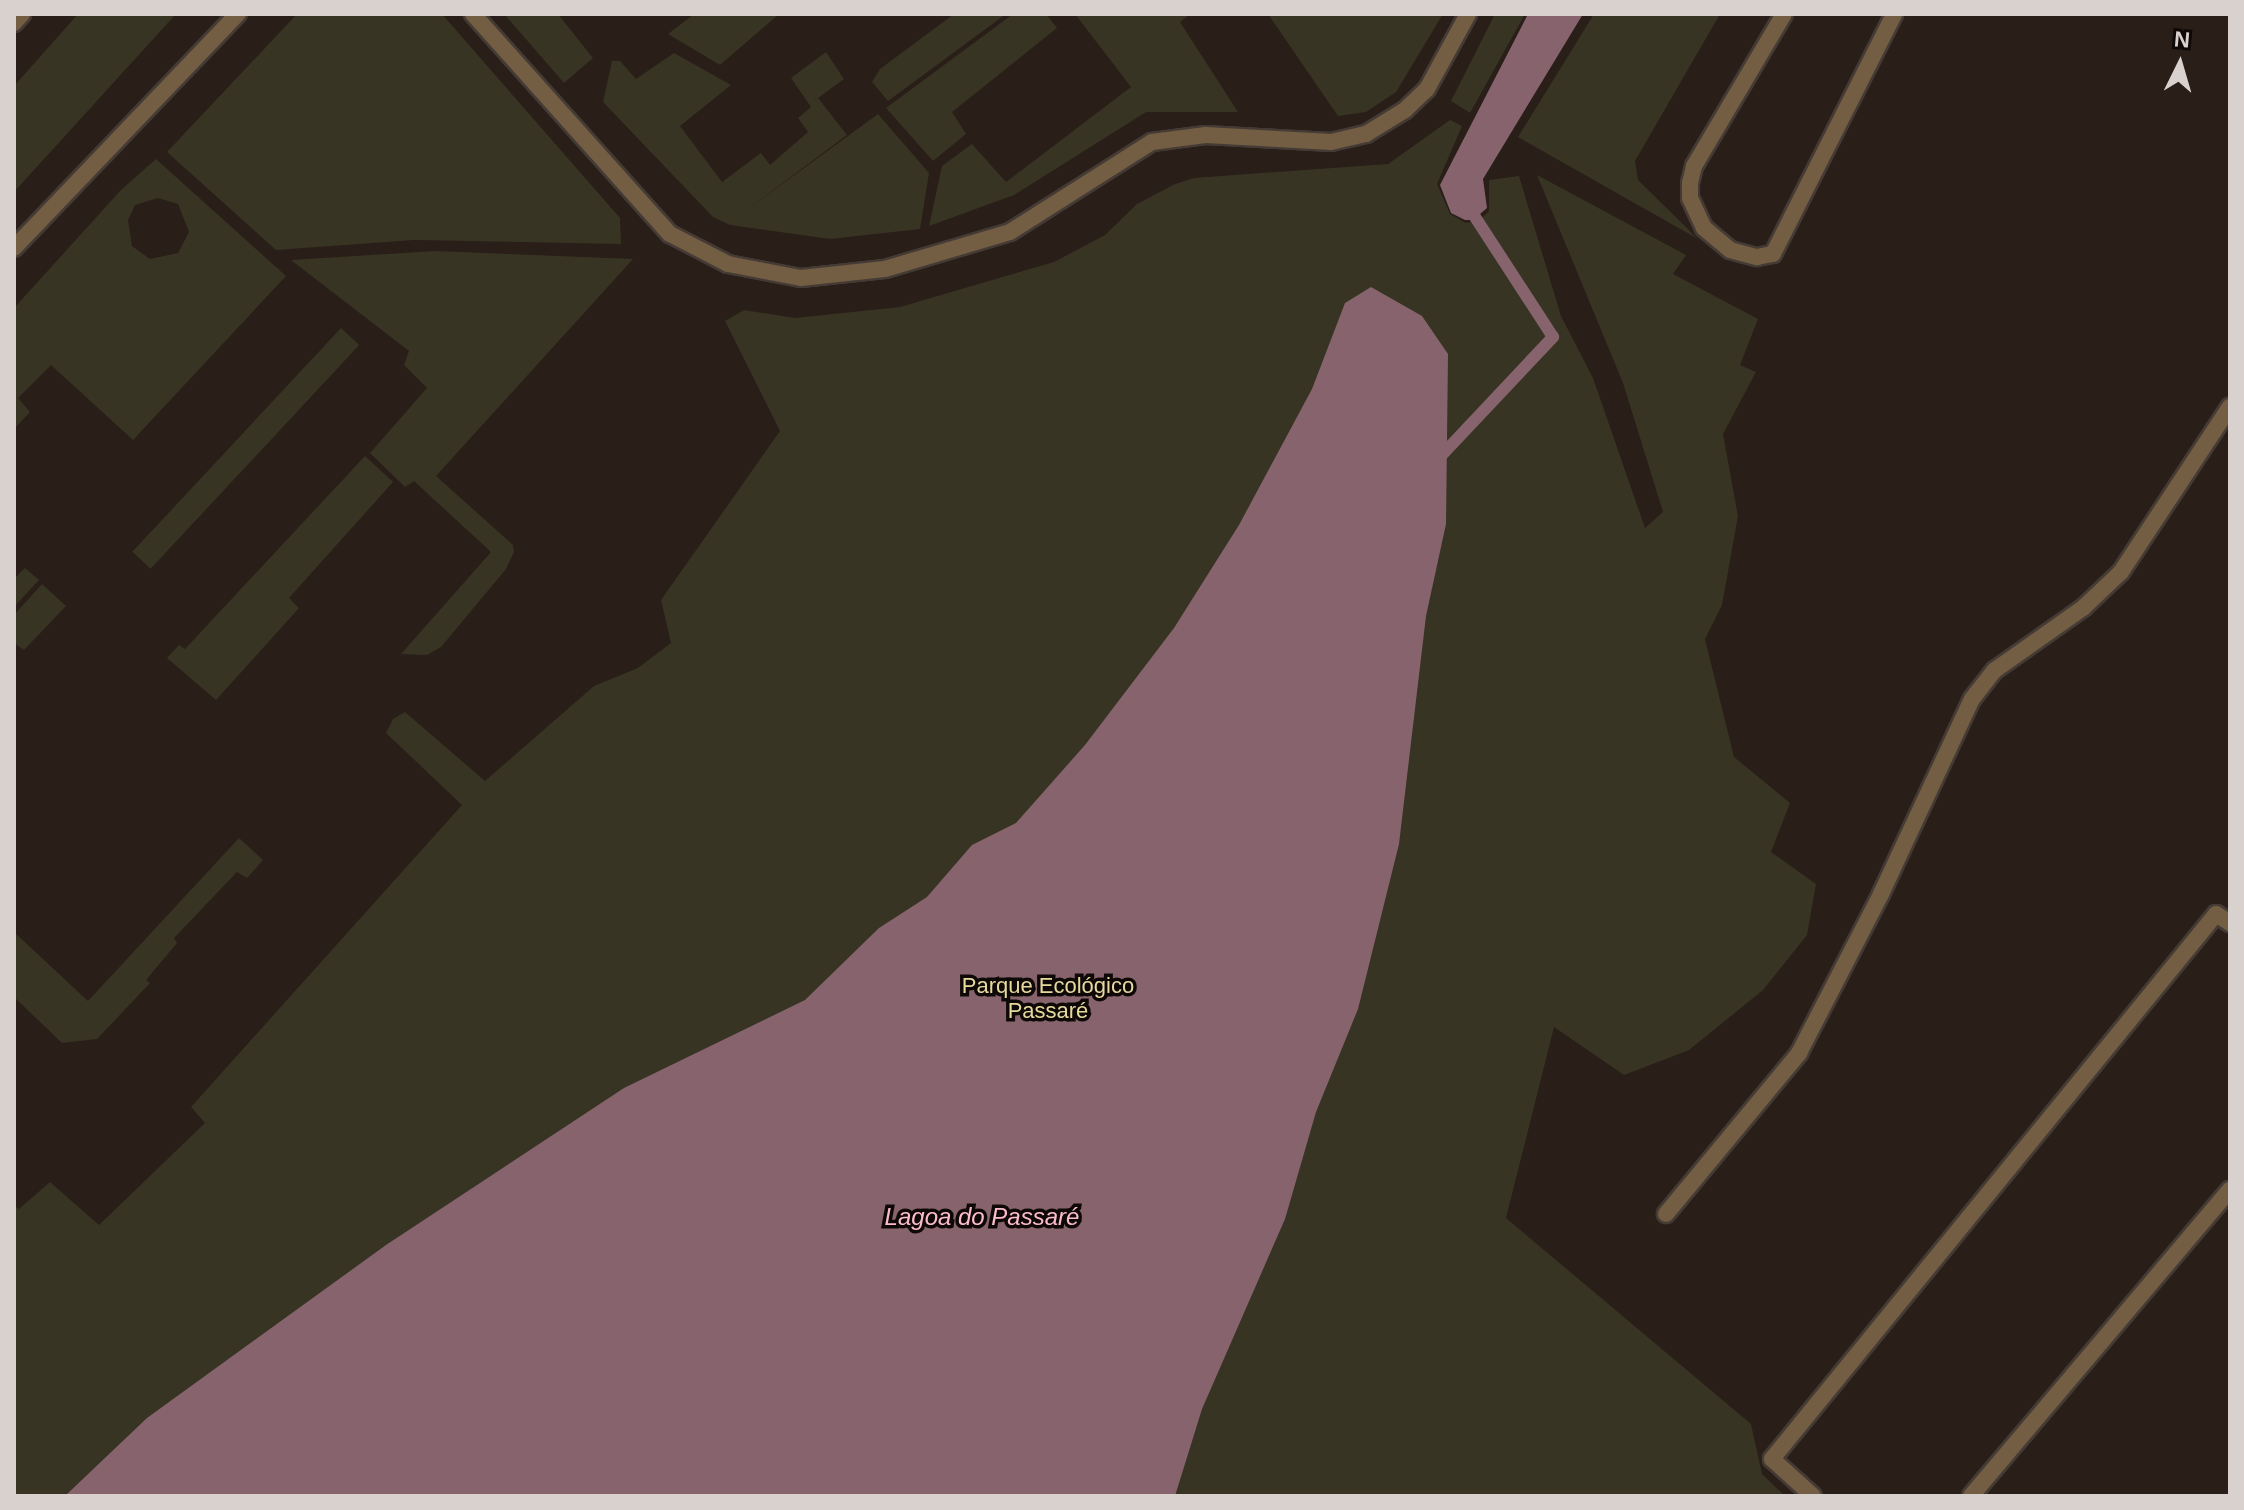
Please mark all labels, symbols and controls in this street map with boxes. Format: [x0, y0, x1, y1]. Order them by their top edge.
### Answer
north arrow [2140, 24, 2220, 104]
text: N [2173, 26, 2191, 53]
park label: Parque Ecológico Passaré [962, 972, 1134, 1024]
water label: Lagoa do Passaré [885, 1203, 1079, 1231]

